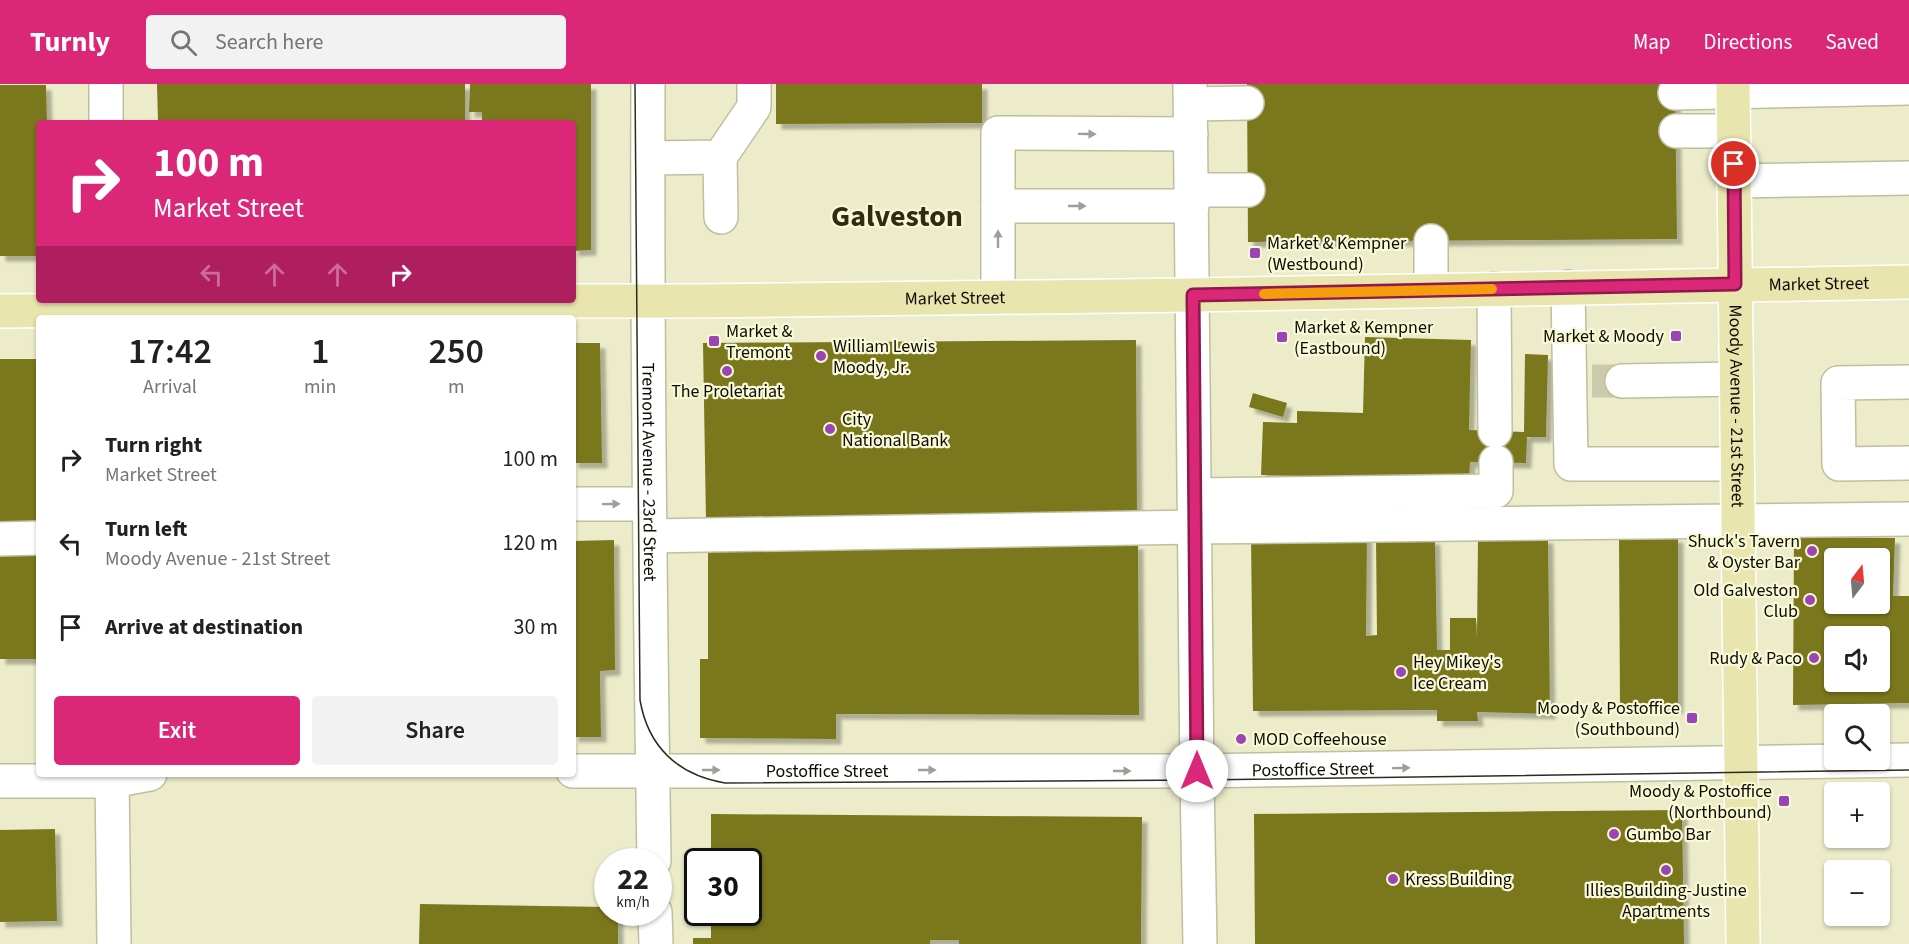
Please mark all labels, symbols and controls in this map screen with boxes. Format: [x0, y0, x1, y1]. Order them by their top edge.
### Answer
search box [146, 15, 566, 69]
text: Turnly [30, 22, 110, 62]
icon: search [167, 26, 200, 59]
text: Search here [215, 26, 324, 58]
text: Map [1633, 27, 1671, 57]
text: Directions [1704, 27, 1792, 57]
text: Saved [1825, 27, 1879, 57]
one-way arrow [1078, 129, 1097, 138]
text: 100 m [153, 133, 264, 193]
pin [1708, 138, 1759, 189]
icon: right [54, 144, 132, 222]
icon: arrive [1717, 147, 1750, 180]
text: Market Street [153, 189, 304, 228]
district label: Galveston [831, 195, 963, 238]
one-way arrow [1068, 201, 1087, 211]
one-way arrow [993, 229, 1003, 248]
place label: Market & Kempner (Westbound) [1267, 231, 1407, 277]
marker: Market & Kempner (Westbound) [1248, 246, 1262, 260]
icon: left [195, 258, 228, 291]
icon: ahead [258, 258, 291, 291]
icon: ahead [321, 258, 354, 291]
icon: right [384, 258, 417, 291]
street label: Market Street [1768, 270, 1869, 297]
street label: Market Street [905, 285, 1005, 311]
street label: Moody Avenue - 21st Street [1723, 304, 1750, 508]
place label: Market & Kempner (Eastbound) [1294, 315, 1434, 361]
place label: Market & Tremont [726, 319, 792, 365]
place label: Market & Moody [1543, 324, 1665, 349]
text: 17:42 [128, 326, 212, 377]
text: 1 [311, 326, 329, 377]
text: 250 [428, 326, 484, 377]
marker: Market & Moody [1669, 329, 1683, 343]
marker: Market & Kempner (Eastbound) [1275, 330, 1289, 344]
marker: Market & Tremont [707, 334, 721, 348]
place label: William Lewis Moody, Jr. [833, 334, 935, 380]
marker: William Lewis Moody, Jr. [814, 349, 828, 363]
street label: Tremont Avenue - 23rd Street [636, 362, 663, 582]
marker: The Proletariat [720, 364, 734, 378]
text: Arrival [143, 373, 197, 401]
text: min [304, 373, 336, 401]
text: m [448, 373, 464, 401]
place label: The Proletariat [671, 379, 783, 404]
place label: City National Bank [842, 407, 948, 453]
marker: City National Bank [823, 422, 837, 436]
text: Turn right [105, 429, 202, 461]
icon: right [54, 443, 87, 476]
text: 100 m [503, 443, 558, 475]
text: Market Street [105, 461, 217, 489]
one-way arrow [602, 499, 621, 509]
text: Turn left [105, 513, 187, 545]
icon: left [54, 527, 87, 560]
text: 120 m [503, 527, 558, 559]
place label: Shuck's Tavern & Oyster Bar [1688, 529, 1801, 575]
marker: Shuck's Tavern & Oyster Bar [1805, 544, 1819, 558]
text: Moody Avenue - 21st Street [105, 545, 330, 573]
north arrow [1824, 548, 1890, 614]
map controls [1824, 548, 1890, 926]
place label: Old Galveston Club [1693, 578, 1798, 624]
marker: Old Galveston Club [1803, 593, 1817, 607]
icon: arrive [54, 611, 87, 644]
text: Arrive at destination [105, 611, 303, 643]
text: 30 m [513, 611, 558, 643]
button: sound [1824, 626, 1890, 692]
place label: Rudy & Paco [1709, 646, 1802, 671]
place label: Hey Mikey's Ice Cream [1413, 650, 1501, 696]
marker: Rudy & Paco [1807, 651, 1821, 665]
marker: Hey Mikey's Ice Cream [1394, 665, 1408, 679]
button: Exit [54, 696, 300, 765]
button: Share [312, 696, 558, 765]
place label: Moody & Postoffice (Southbound) [1537, 696, 1680, 742]
button: search [1824, 704, 1890, 770]
marker: Moody & Postoffice (Southbound) [1685, 711, 1699, 725]
place label: MOD Coffeehouse [1253, 727, 1387, 752]
marker: MOD Coffeehouse [1234, 732, 1248, 746]
position arrow [1165, 739, 1229, 803]
street label: Postoffice Street [1252, 756, 1374, 783]
street label: Postoffice Street [766, 759, 888, 784]
one-way arrow [1391, 763, 1410, 773]
one-way arrow [702, 765, 721, 775]
one-way arrow [918, 765, 937, 775]
one-way arrow [1113, 766, 1132, 776]
place label: Moody & Postoffice (Northbound) [1629, 779, 1772, 825]
button: + [1824, 782, 1890, 848]
marker: Moody & Postoffice (Northbound) [1777, 794, 1791, 808]
place label: Gumbo Bar [1626, 822, 1712, 847]
marker: Gumbo Bar [1607, 827, 1621, 841]
speed limit sign: 30 [684, 848, 762, 926]
text: 22 [617, 858, 649, 901]
button: − [1824, 860, 1890, 926]
marker: Illies Building-Justine Apartments [1659, 863, 1673, 877]
place label: Kress Building [1405, 867, 1512, 892]
marker: Kress Building [1386, 872, 1400, 886]
place label: Illies Building-Justine Apartments [1585, 878, 1747, 924]
text: km/h [616, 892, 650, 913]

